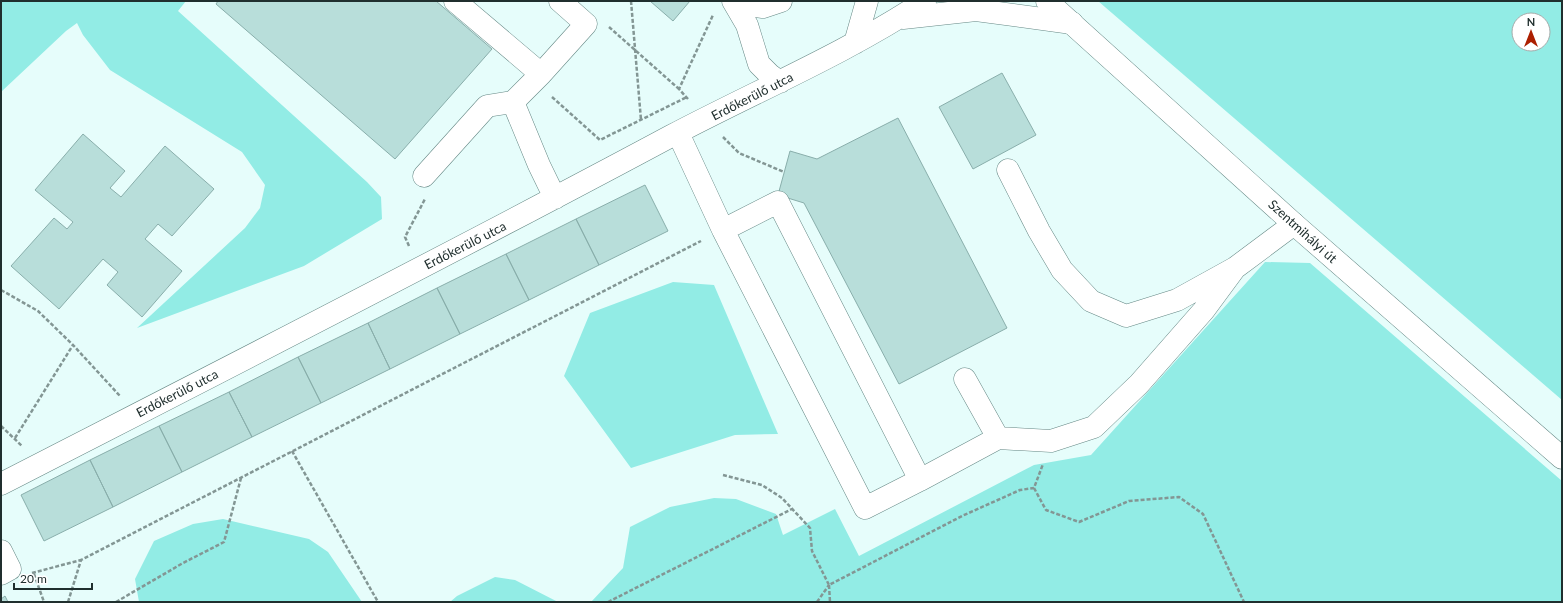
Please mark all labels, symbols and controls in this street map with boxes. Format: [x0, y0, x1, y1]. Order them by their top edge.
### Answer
north arrow [1511, 12, 1551, 52]
text: N [1527, 15, 1535, 28]
street label: Erdőkerülő utca [708, 68, 796, 124]
street label: Szentmihályi út [1265, 196, 1341, 266]
street label: Erdőkerülő utca [421, 217, 509, 273]
street label: Erdőkerülő utca [133, 365, 221, 421]
scale bar [14, 565, 92, 591]
text: 20 m [20, 571, 47, 586]

